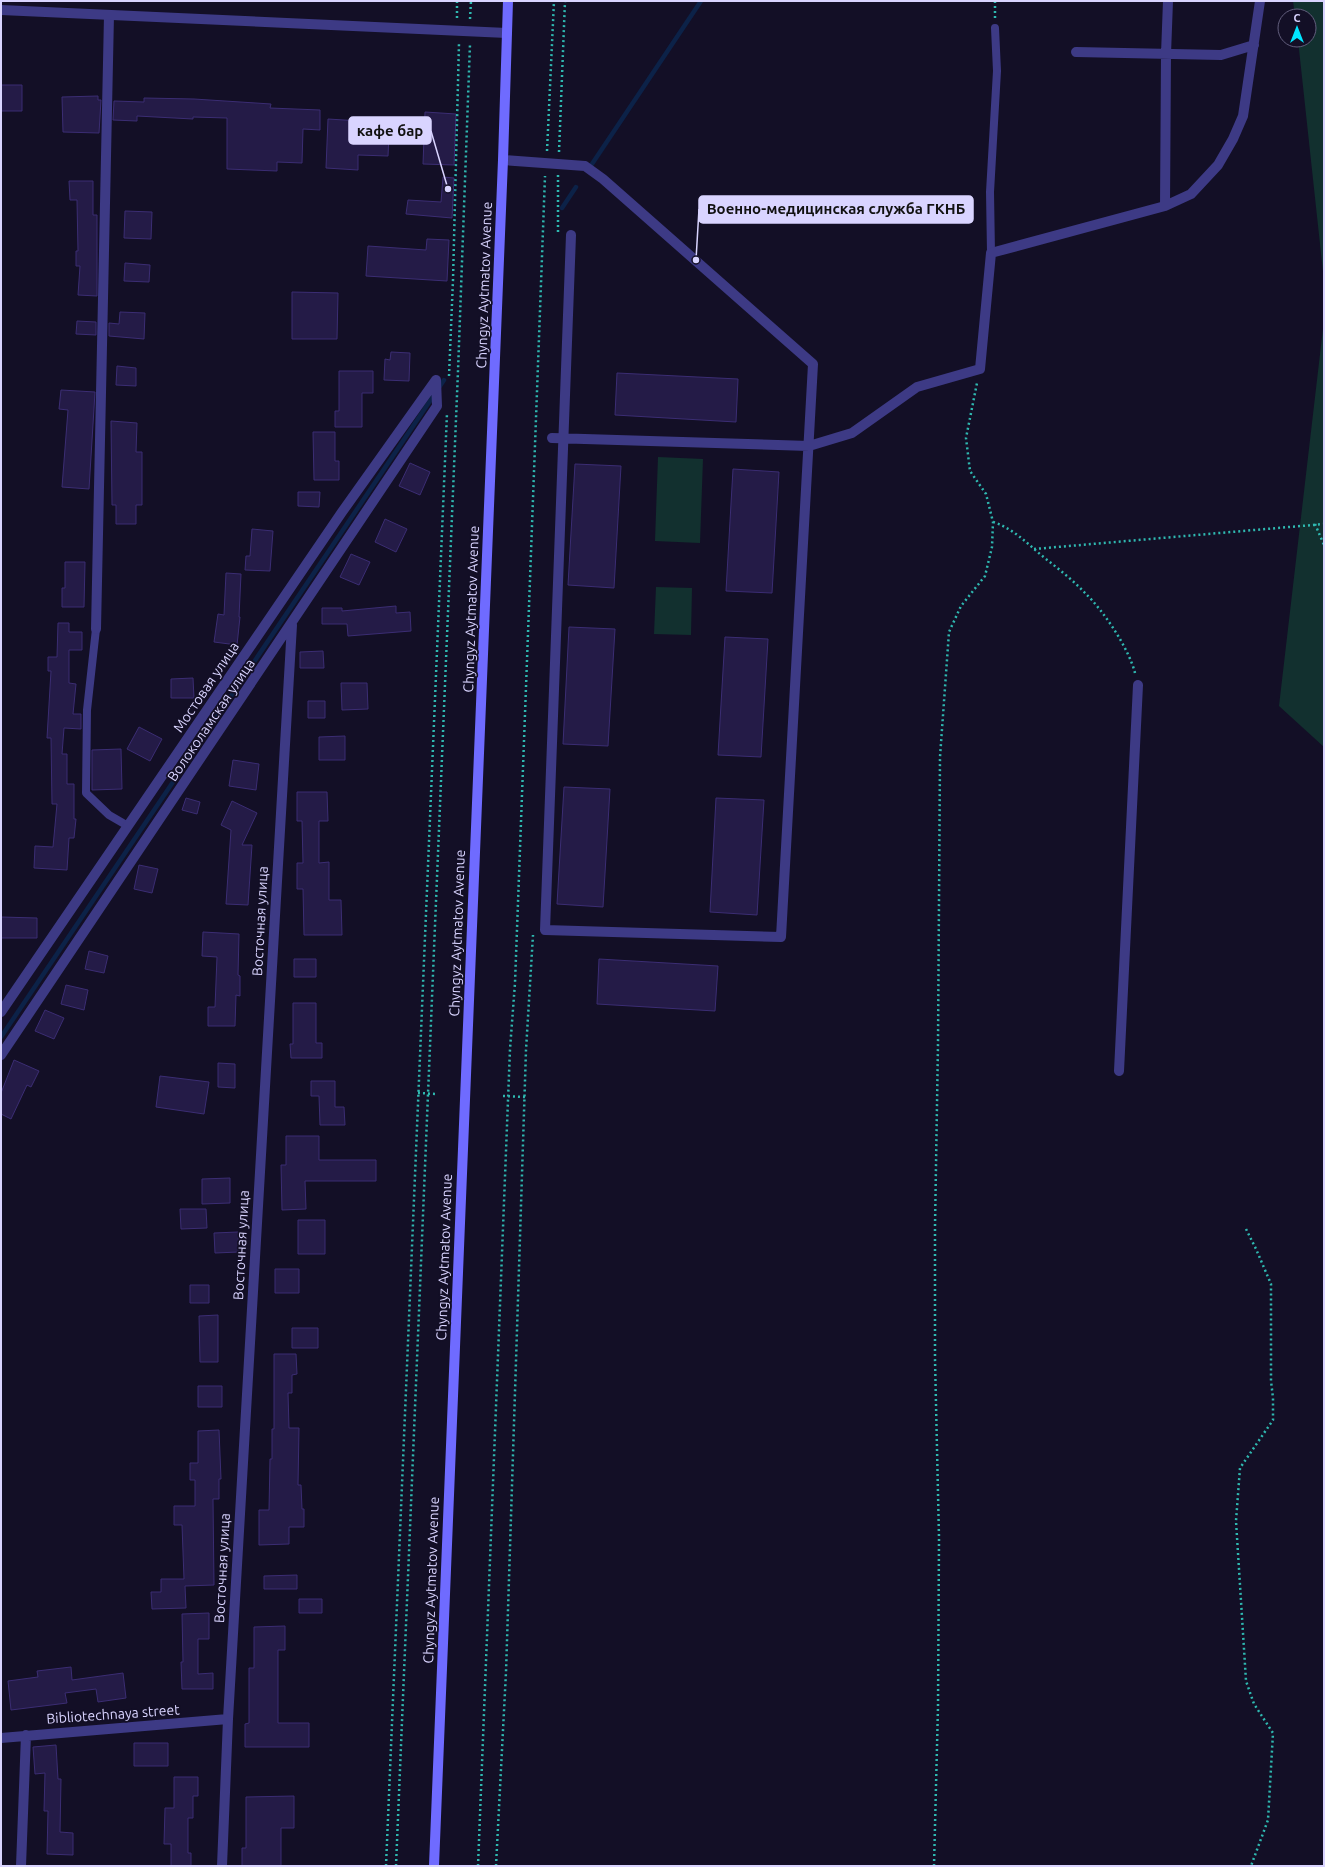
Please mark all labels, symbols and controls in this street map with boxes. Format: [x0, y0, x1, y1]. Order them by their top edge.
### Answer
north arrow [1277, 8, 1317, 48]
text: С [1293, 12, 1301, 24]
callout: кафе бар [349, 117, 431, 144]
text: кафе бар [357, 122, 423, 139]
callout: Военно-медицинская служба ГКНБ [699, 196, 973, 223]
text: Военно-медицинская служба ГКНБ [707, 200, 965, 217]
street label: Chyngyz Aytmatov Avenue [473, 201, 495, 369]
street label: Chyngyz Aytmatov Avenue [460, 525, 482, 693]
street label: Мостовая улица [170, 639, 242, 735]
street label: Волоколамская улица [164, 656, 258, 784]
street label: Chyngyz Aytmatov Avenue [446, 849, 468, 1017]
street label: Восточная улица [249, 866, 271, 976]
street label: Chyngyz Aytmatov Avenue [433, 1173, 455, 1341]
street label: Восточная улица [230, 1190, 252, 1300]
street label: Chyngyz Aytmatov Avenue [420, 1496, 442, 1664]
street label: Восточная улица [211, 1513, 233, 1623]
street label: Bibliotechnaya street [46, 1701, 181, 1727]

